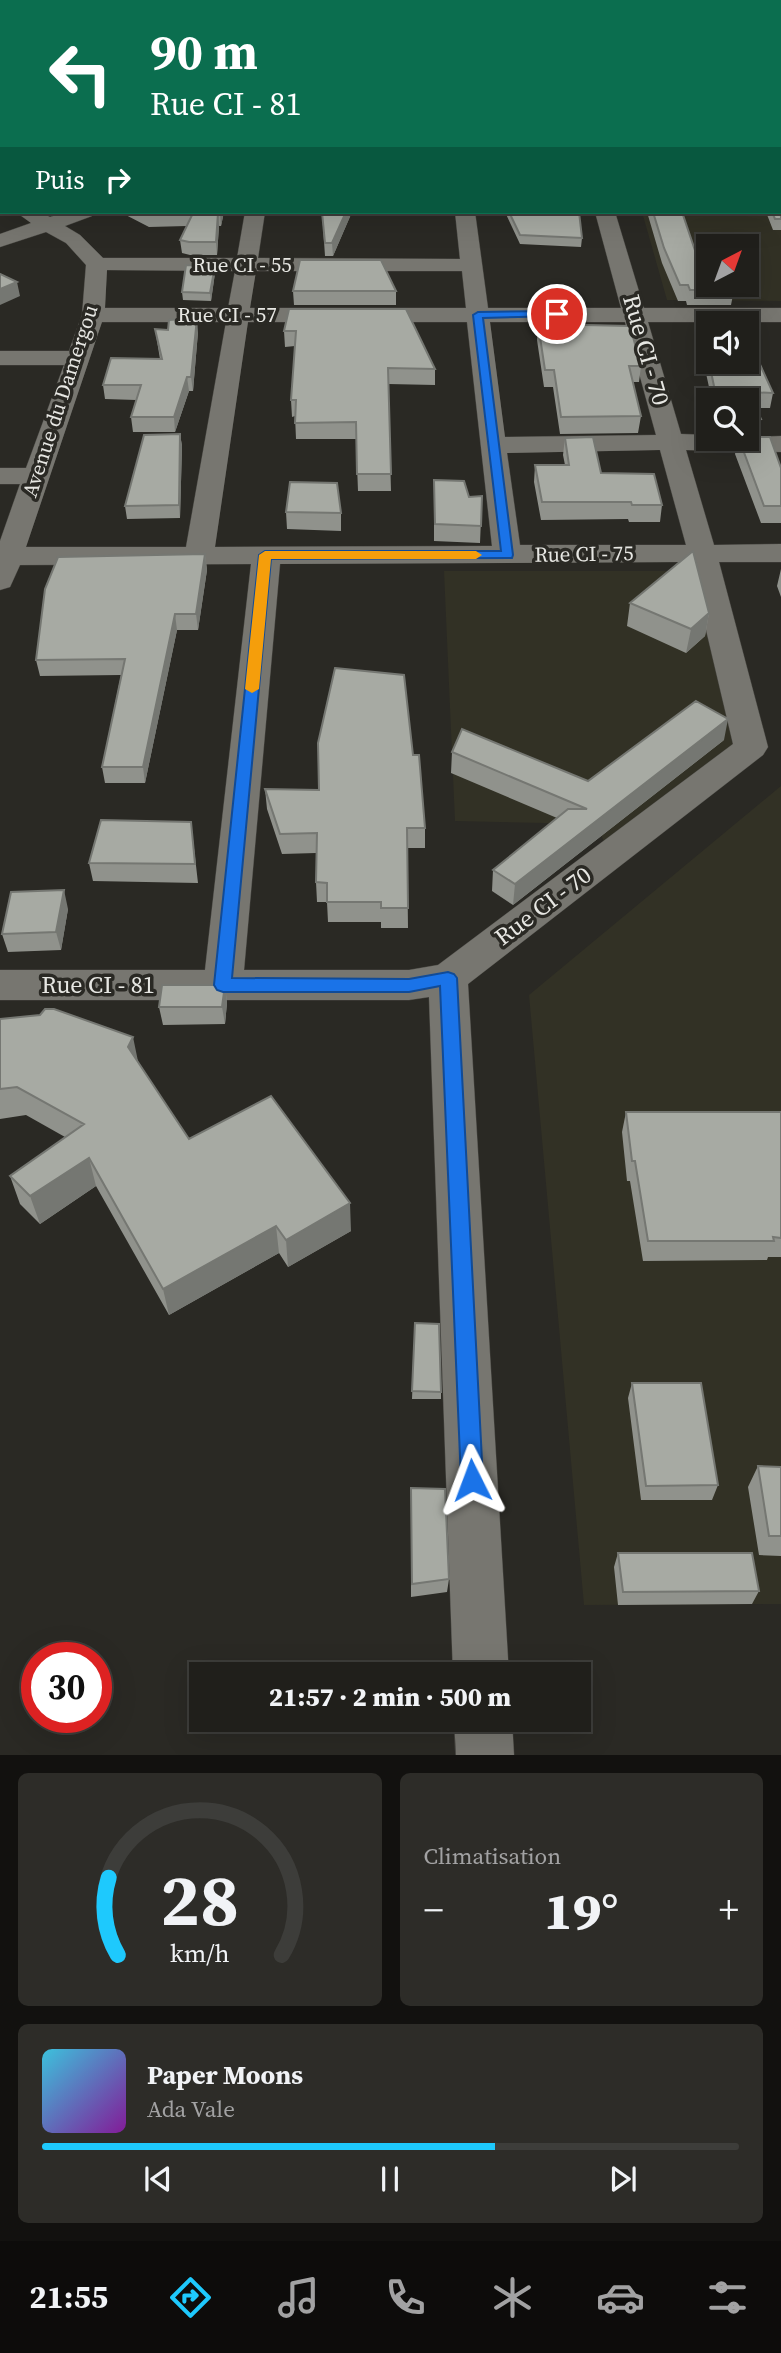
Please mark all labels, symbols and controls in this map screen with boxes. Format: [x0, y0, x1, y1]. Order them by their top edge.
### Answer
text: 90 m [150, 18, 258, 85]
icon: left [35, 28, 126, 119]
text: Rue CI - 81 [150, 82, 302, 126]
icon: right [99, 161, 137, 199]
text: Puis [35, 162, 85, 198]
north arrow [696, 234, 760, 298]
map controls [696, 234, 759, 451]
street label: Rue CI - 55 [192, 250, 292, 279]
pin [527, 284, 587, 344]
street label: Rue CI - 70 [615, 291, 678, 409]
icon: arrive [538, 295, 576, 333]
street label: Rue CI - 57 [177, 300, 277, 329]
street label: Avenue du Damergou [15, 301, 104, 501]
button: sound [696, 311, 759, 374]
button: search [696, 388, 759, 451]
street label: Rue CI - 75 [534, 538, 634, 569]
street label: Rue CI - 70 [487, 858, 598, 953]
street label: Rue CI - 81 [41, 968, 155, 1001]
position arrow [435, 1443, 509, 1517]
speed limit sign: 30 [21, 1642, 112, 1733]
text: 21:57 · 2 min · 500 m [269, 1679, 511, 1715]
text: Climatisation [424, 1840, 561, 1872]
text: 28 [160, 1851, 239, 1950]
text: 19° [544, 1875, 618, 1946]
text: − [424, 1884, 444, 1936]
text: + [719, 1884, 739, 1936]
text: km/h [170, 1936, 230, 1970]
text: Paper Moons [147, 2057, 303, 2093]
text: Ada Vale [147, 2093, 235, 2125]
icon: previous [139, 2160, 177, 2198]
icon: pause [371, 2160, 409, 2198]
icon: next [604, 2160, 642, 2198]
icon: directions [166, 2273, 215, 2322]
icon: music [274, 2273, 323, 2322]
icon: phone [381, 2273, 430, 2322]
icon: climate [488, 2273, 537, 2322]
icon: car [596, 2273, 645, 2322]
icon: filters [703, 2273, 752, 2322]
text: 21:55 [29, 2275, 108, 2319]

